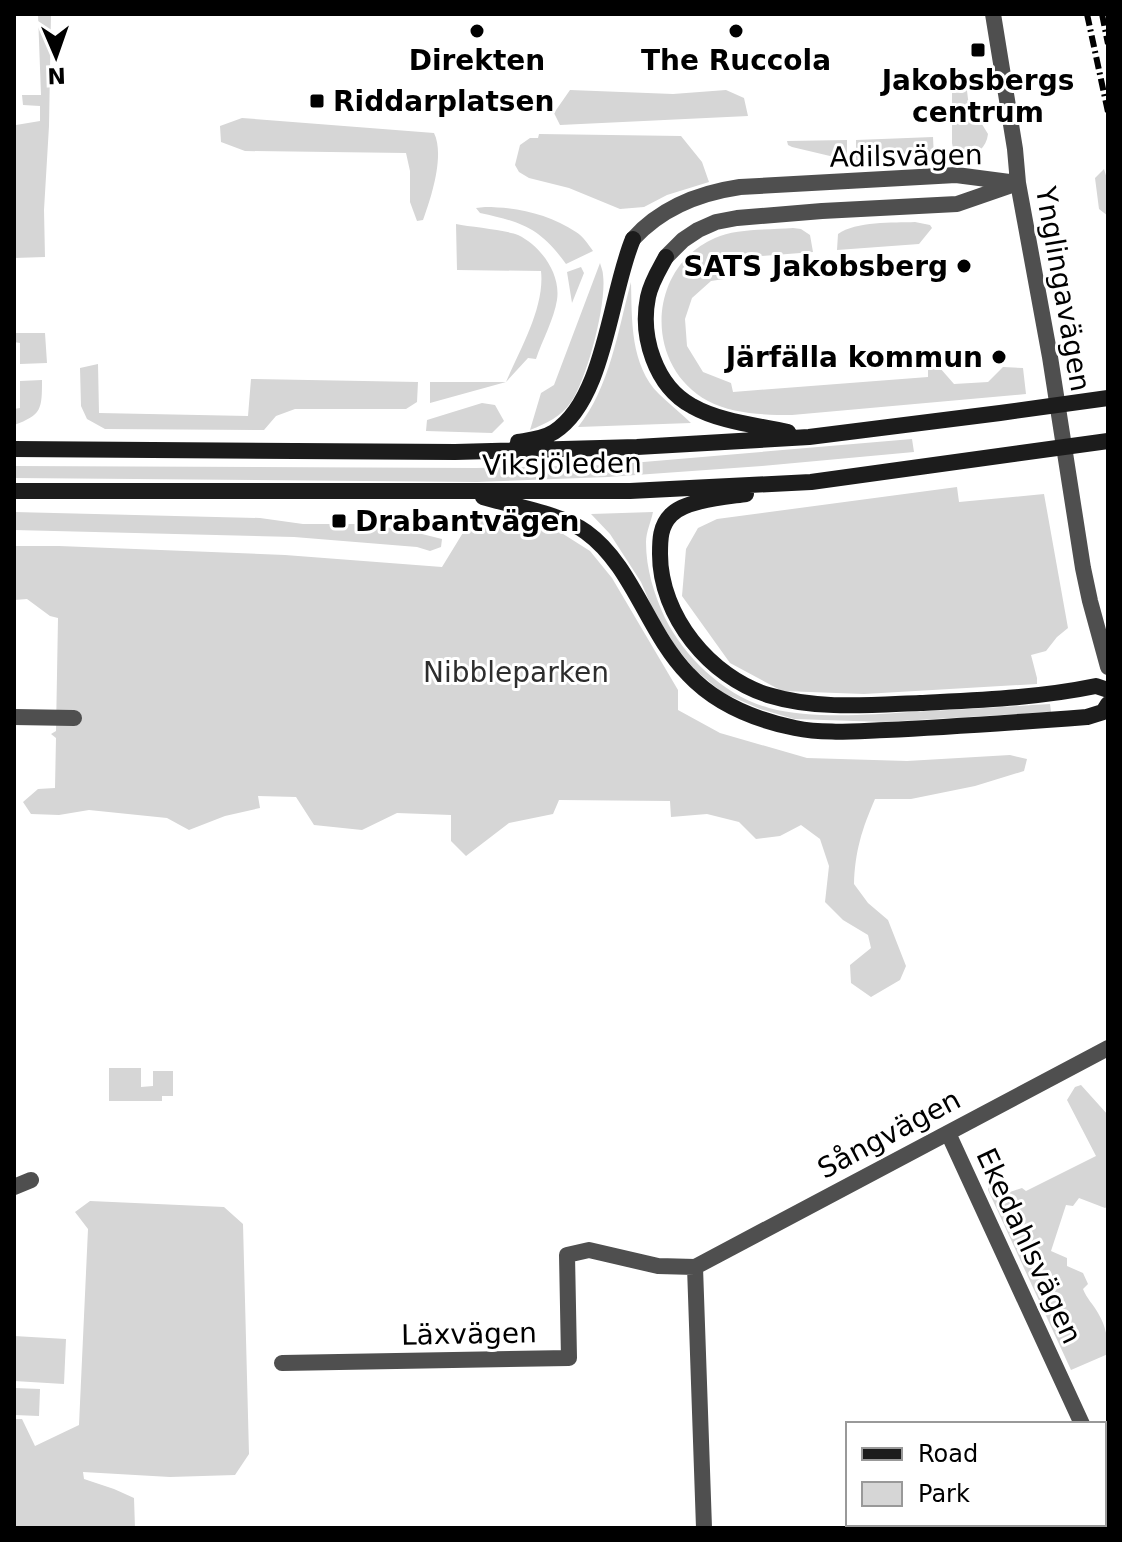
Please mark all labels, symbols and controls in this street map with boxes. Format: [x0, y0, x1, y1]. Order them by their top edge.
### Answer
north arrow [16, 16, 96, 96]
marker: Direkten [468, 22, 486, 40]
marker: The Ruccola [727, 22, 745, 40]
marker: Jakobsbergs centrum [969, 41, 987, 59]
place label: Direkten [409, 44, 545, 77]
place label: The Ruccola [641, 44, 831, 77]
text: N [47, 63, 66, 88]
place label: Jakobsbergs centrum [880, 64, 1074, 129]
place label: Riddarplatsen [333, 85, 554, 118]
marker: Riddarplatsen [308, 92, 326, 110]
street label: Adilsvägen [829, 138, 983, 174]
street label: Ynglingavägen [1029, 183, 1097, 394]
place label: SATS Jakobsberg [683, 250, 948, 283]
marker: SATS Jakobsberg [955, 257, 973, 275]
place label: Järfälla kommun [724, 341, 983, 374]
marker: Järfälla kommun [990, 348, 1008, 366]
street label: Viksjöleden [482, 446, 642, 482]
place label: Drabantvägen [355, 505, 579, 538]
marker: Drabantvägen [330, 512, 348, 530]
park label: Nibbleparken [423, 656, 609, 689]
street label: Sångvägen [812, 1083, 966, 1185]
street label: Ekedahlsvägen [969, 1143, 1089, 1349]
street label: Läxvägen [401, 1316, 537, 1352]
legend [846, 1422, 1106, 1526]
text: Road [918, 1440, 978, 1468]
text: Park [918, 1480, 970, 1508]

